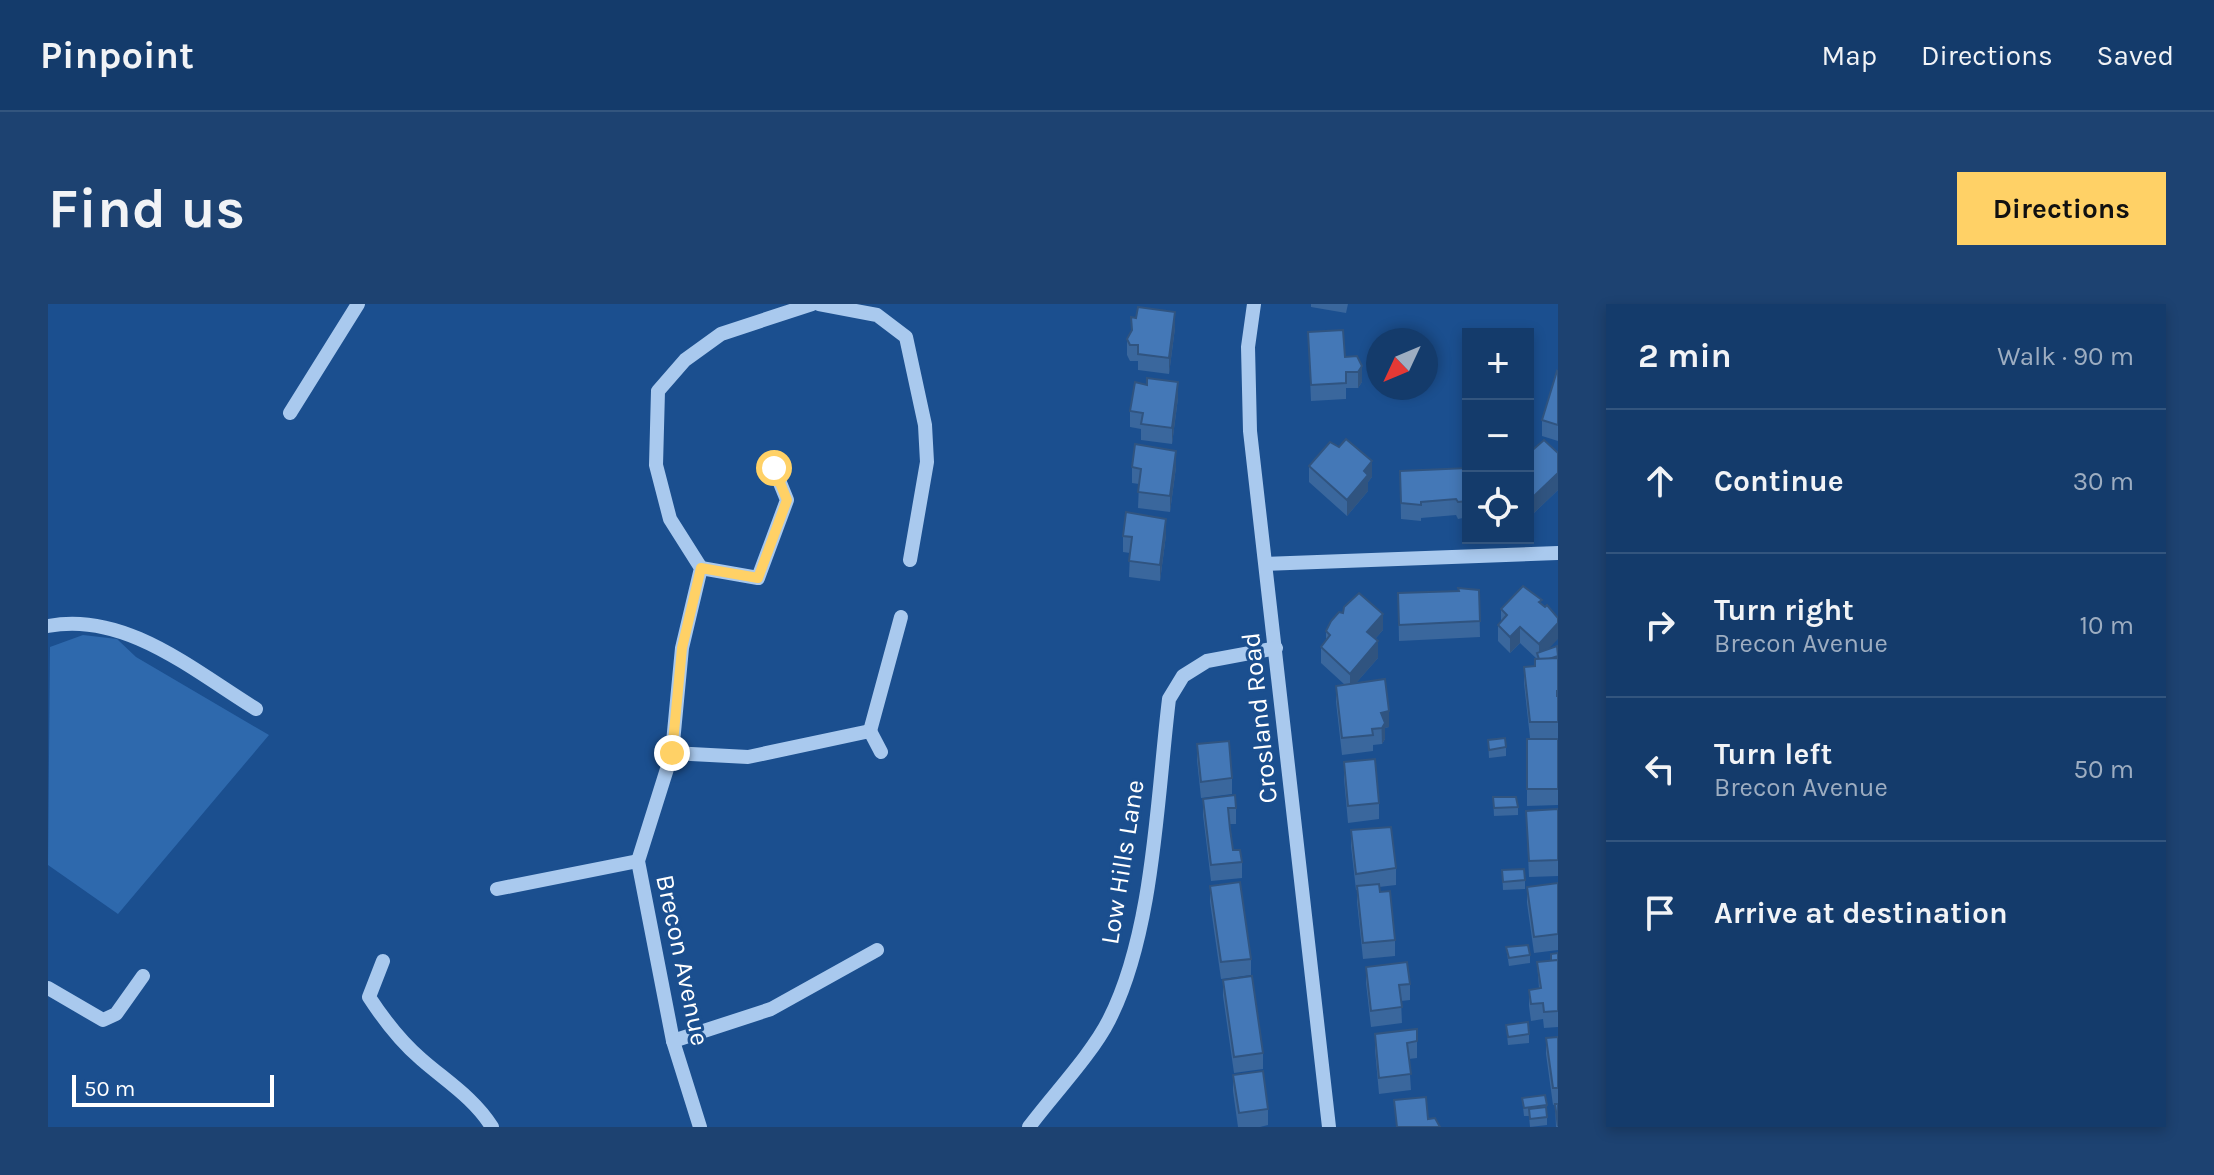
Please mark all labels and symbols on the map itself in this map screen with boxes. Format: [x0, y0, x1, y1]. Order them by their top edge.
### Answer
north arrow [1366, 328, 1438, 400]
route start [756, 450, 792, 486]
street label: Crosland Road [1235, 631, 1284, 805]
route end [654, 735, 690, 771]
street label: Low Hills Lane [1094, 777, 1151, 947]
street label: Brecon Avenue [649, 872, 716, 1048]
scale bar [72, 1071, 274, 1107]

